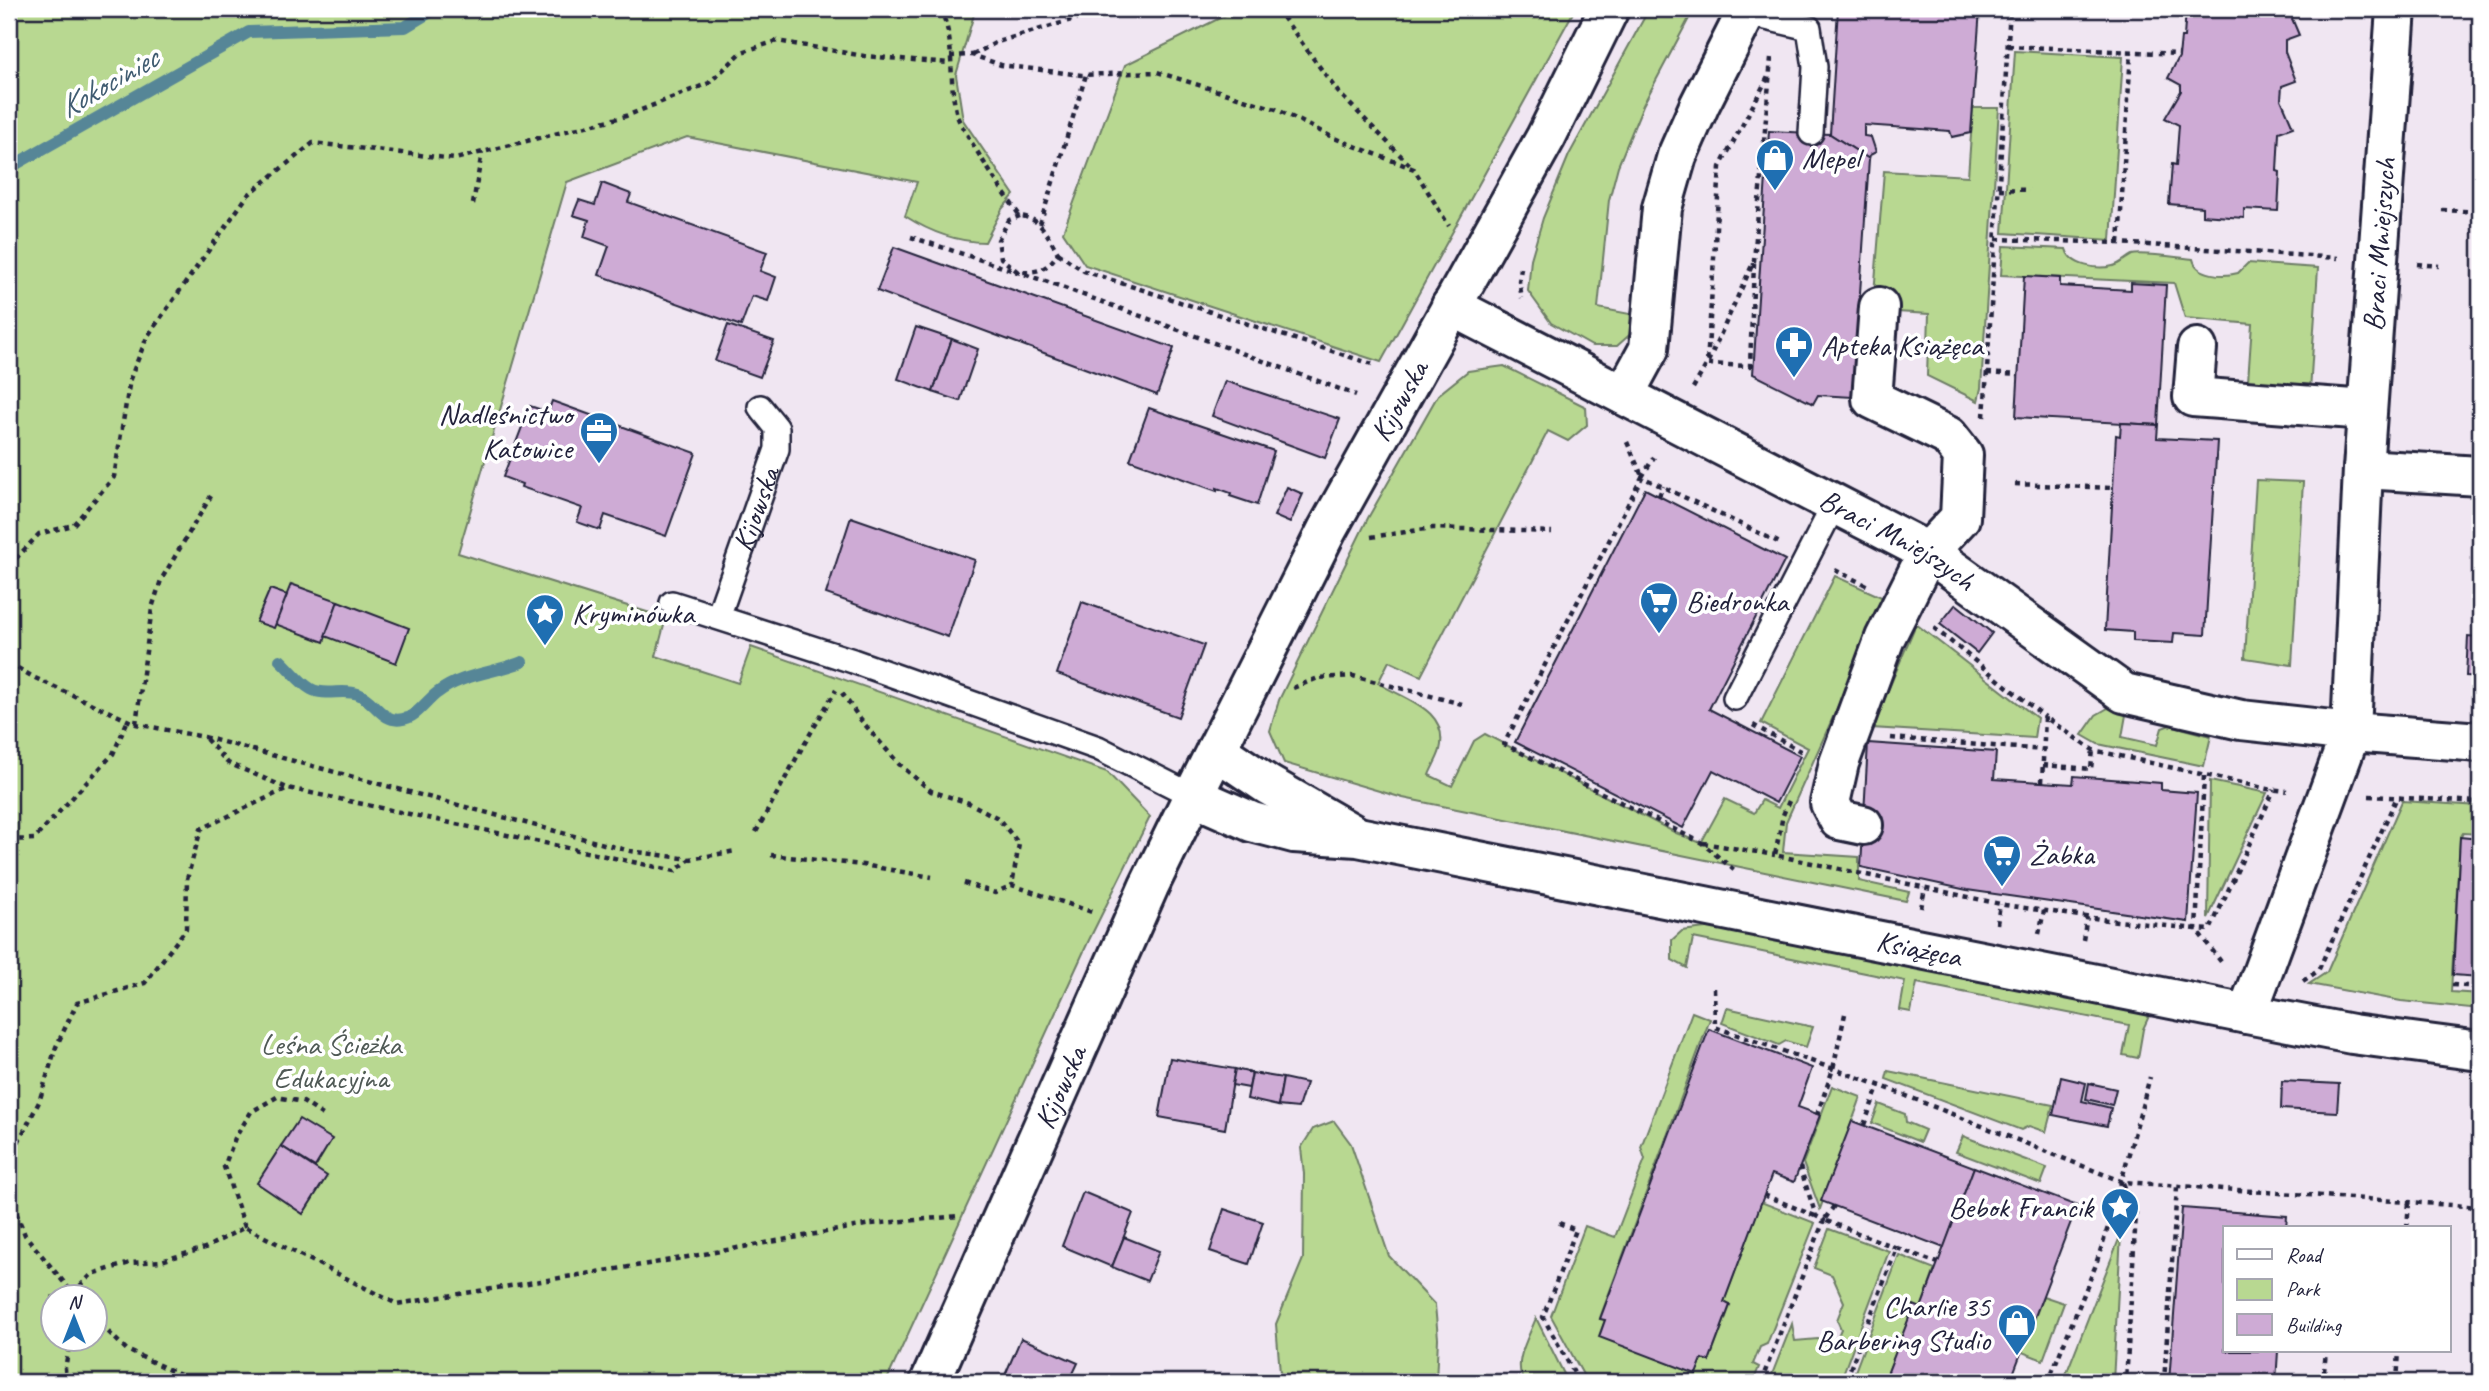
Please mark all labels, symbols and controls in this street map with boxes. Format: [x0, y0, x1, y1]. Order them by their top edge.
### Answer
water label: Kokociniec [51, 36, 168, 127]
shop icon: Mepel [1754, 137, 1796, 192]
place label: Mepel [1802, 139, 1864, 177]
street label: Braci Mniejszych [2354, 156, 2404, 332]
pharmacy icon: Apteka Książęca [1773, 324, 1815, 379]
place label: Apteka Książęca [1821, 326, 1985, 364]
street label: Kijowska [1361, 351, 1438, 448]
place label: Nadleśnictwo Katowice [438, 395, 575, 467]
office icon: Nadleśnictwo Katowice [578, 410, 620, 465]
street label: Kijowska [723, 460, 789, 557]
street label: Braci Mniejszych [1813, 480, 1983, 599]
supermarket icon: Biedronka [1638, 580, 1680, 635]
place label: Biedronka [1686, 582, 1790, 620]
place icon: Kryminówka [524, 592, 566, 647]
place label: Kryminówka [572, 594, 696, 632]
supermarket icon: Żabka [1981, 833, 2023, 888]
place label: Żabka [2029, 835, 2096, 873]
street label: Książęca [1873, 922, 1967, 976]
park label: Leśna Ścieżka Edukacyjna [261, 1025, 403, 1097]
street label: Kijowska [1025, 1038, 1096, 1135]
place icon: Bebok Francik [2099, 1186, 2141, 1241]
place label: Bebok Francik [1948, 1188, 2095, 1226]
legend [2223, 1226, 2450, 1352]
text: Road [2286, 1242, 2325, 1268]
text: Park [2286, 1276, 2321, 1302]
north arrow [38, 1282, 108, 1352]
place label: Charlie 35 Barbering Studio [1816, 1287, 1991, 1359]
text: N [68, 1290, 83, 1314]
shop icon: Charlie 35 Barbering Studio [1996, 1302, 2038, 1357]
text: Building [2286, 1312, 2343, 1338]

